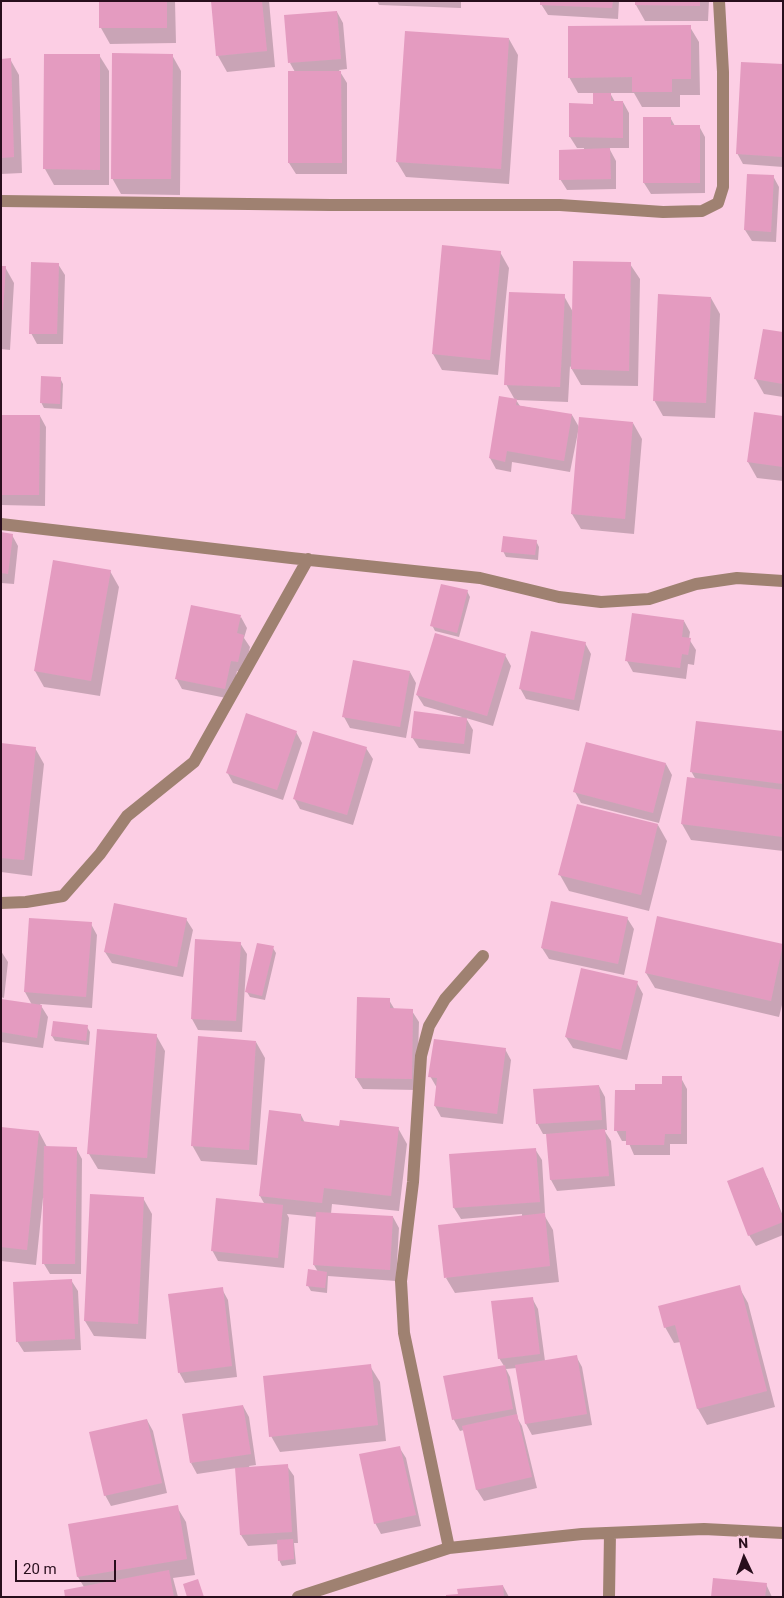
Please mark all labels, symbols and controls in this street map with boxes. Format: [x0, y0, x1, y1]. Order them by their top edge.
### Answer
north arrow [719, 1533, 769, 1583]
text: N [738, 1535, 749, 1551]
scale bar [18, 1550, 119, 1582]
text: 20 m [23, 1560, 57, 1578]

